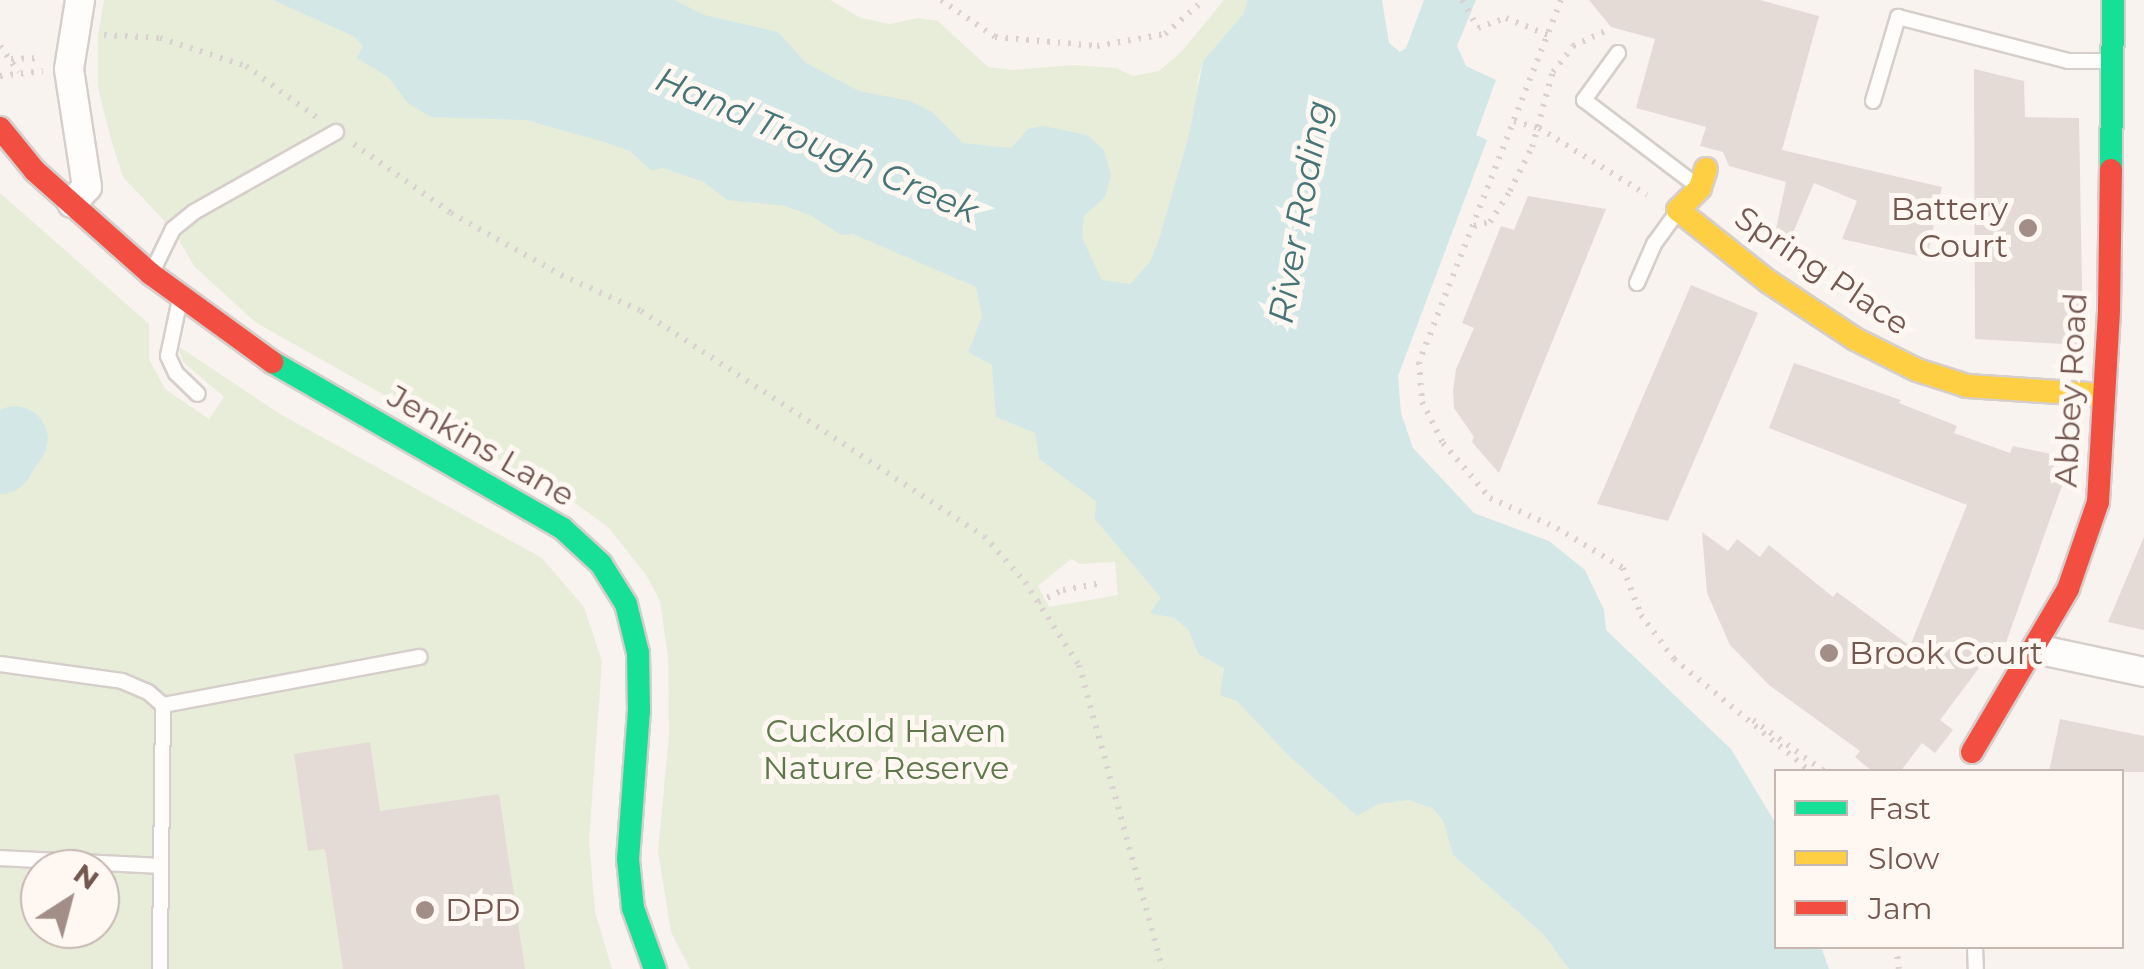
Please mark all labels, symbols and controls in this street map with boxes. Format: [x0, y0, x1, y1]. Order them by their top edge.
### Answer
water label: Hand Trough Creek [650, 58, 984, 232]
water label: River Roding [1260, 97, 1340, 327]
place label: Battery Court [1891, 191, 2008, 266]
street label: Spring Place [1728, 199, 1916, 343]
marker: Battery Court [2017, 217, 2039, 239]
street label: Abbey Road [2047, 292, 2095, 488]
street label: Jenkins Lane [381, 377, 581, 515]
place label: Brook Court [1849, 634, 2043, 672]
marker: Brook Court [1818, 642, 1840, 664]
park label: Cuckold Haven Nature Reserve [763, 713, 1009, 788]
legend [1774, 769, 2124, 949]
text: Fast [1868, 790, 1931, 827]
text: Slow [1868, 840, 1939, 877]
north arrow [20, 849, 120, 949]
text: N [67, 856, 106, 897]
text: Jam [1868, 890, 1933, 927]
place label: DPD [445, 891, 521, 929]
marker: DPD [414, 899, 436, 921]

